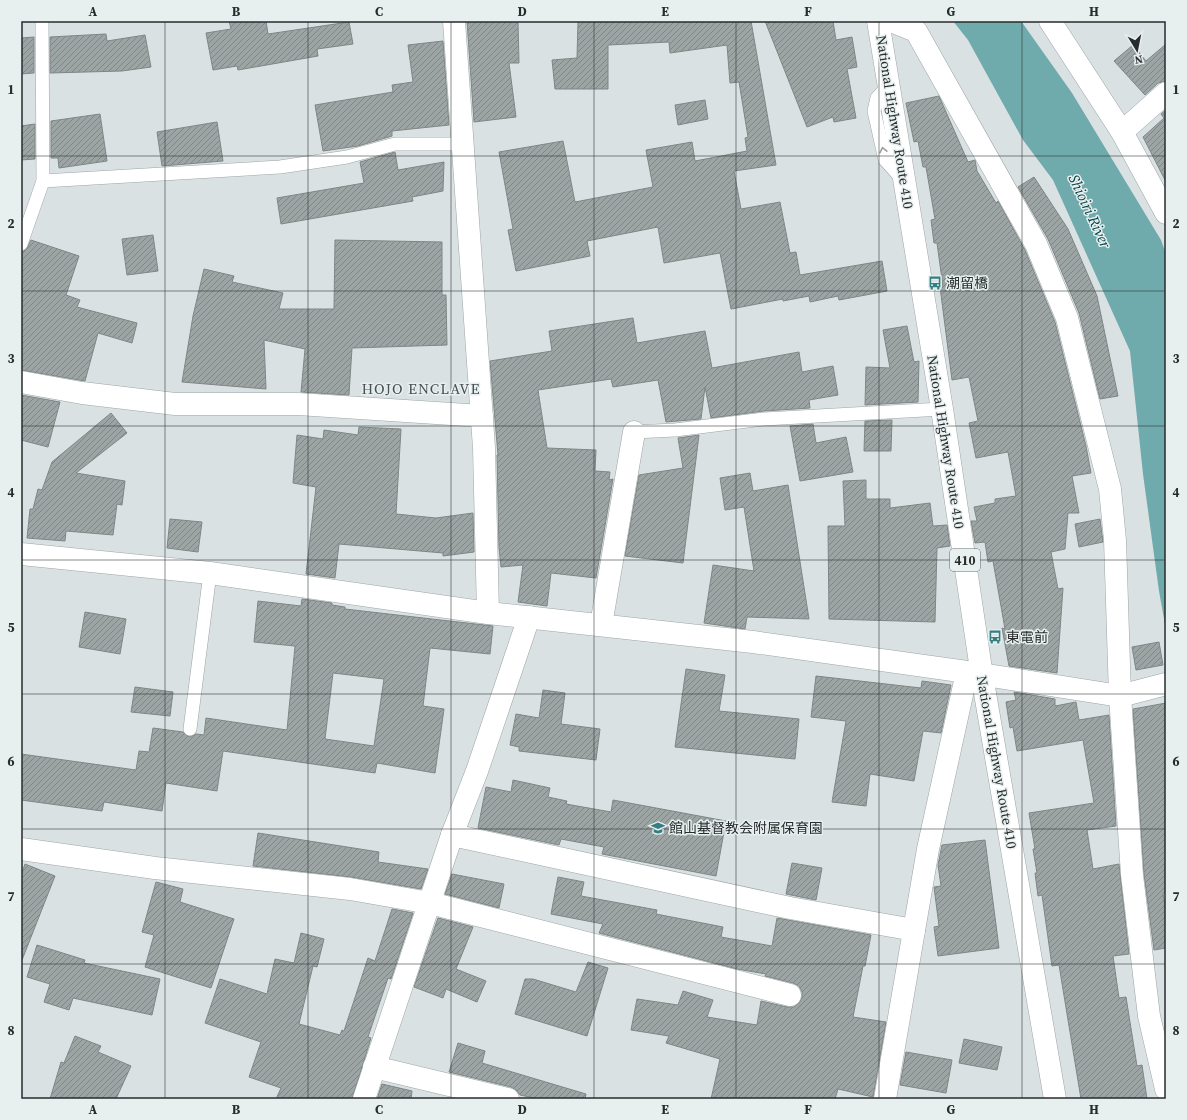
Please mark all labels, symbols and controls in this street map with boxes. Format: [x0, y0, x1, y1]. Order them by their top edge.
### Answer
text: A [89, 3, 98, 20]
text: B [232, 3, 241, 20]
text: C [375, 3, 383, 20]
text: D [517, 3, 527, 20]
text: E [661, 3, 669, 20]
text: F [804, 3, 812, 20]
text: G [947, 3, 956, 20]
text: H [1089, 3, 1099, 20]
north arrow [1117, 30, 1157, 70]
street label: National Highway Route 410 [871, 34, 919, 210]
text: N [1133, 51, 1144, 67]
text: 1 [7, 81, 15, 98]
text: 1 [1172, 81, 1180, 98]
one-way arrow [879, 147, 887, 154]
water label: Shioiri River [1064, 171, 1117, 252]
text: 2 [7, 215, 15, 232]
text: 2 [1172, 215, 1180, 232]
place label: 潮留橋 [946, 273, 988, 293]
bus stop icon: 潮留橋 [927, 275, 943, 291]
text: 3 [7, 350, 15, 367]
text: 3 [1172, 350, 1180, 367]
street label: National Highway Route 410 [922, 354, 970, 530]
district label: HOJO ENCLAVE [362, 378, 480, 399]
text: 4 [7, 484, 15, 501]
text: 4 [1172, 484, 1180, 501]
road number: 410 [950, 549, 980, 571]
text: 5 [7, 619, 15, 636]
text: 5 [1172, 619, 1180, 636]
place label: 東電前 [1006, 627, 1048, 647]
bus stop icon: 東電前 [987, 629, 1003, 645]
street label: National Highway Route 410 [972, 674, 1022, 850]
text: 6 [7, 753, 15, 770]
text: 6 [1172, 753, 1180, 770]
place label: 館山基督教会附属保育園 [669, 818, 823, 838]
school or university icon: 館山基督教会附属保育園 [650, 820, 666, 836]
text: 7 [7, 888, 15, 905]
text: 7 [1172, 888, 1180, 905]
text: 8 [7, 1022, 15, 1039]
text: 8 [1172, 1022, 1180, 1039]
text: A [89, 1101, 98, 1118]
text: B [232, 1101, 241, 1118]
text: C [375, 1101, 383, 1118]
text: D [517, 1101, 527, 1118]
text: E [661, 1101, 669, 1118]
text: F [804, 1101, 812, 1118]
text: G [947, 1101, 956, 1118]
text: H [1089, 1101, 1099, 1118]

